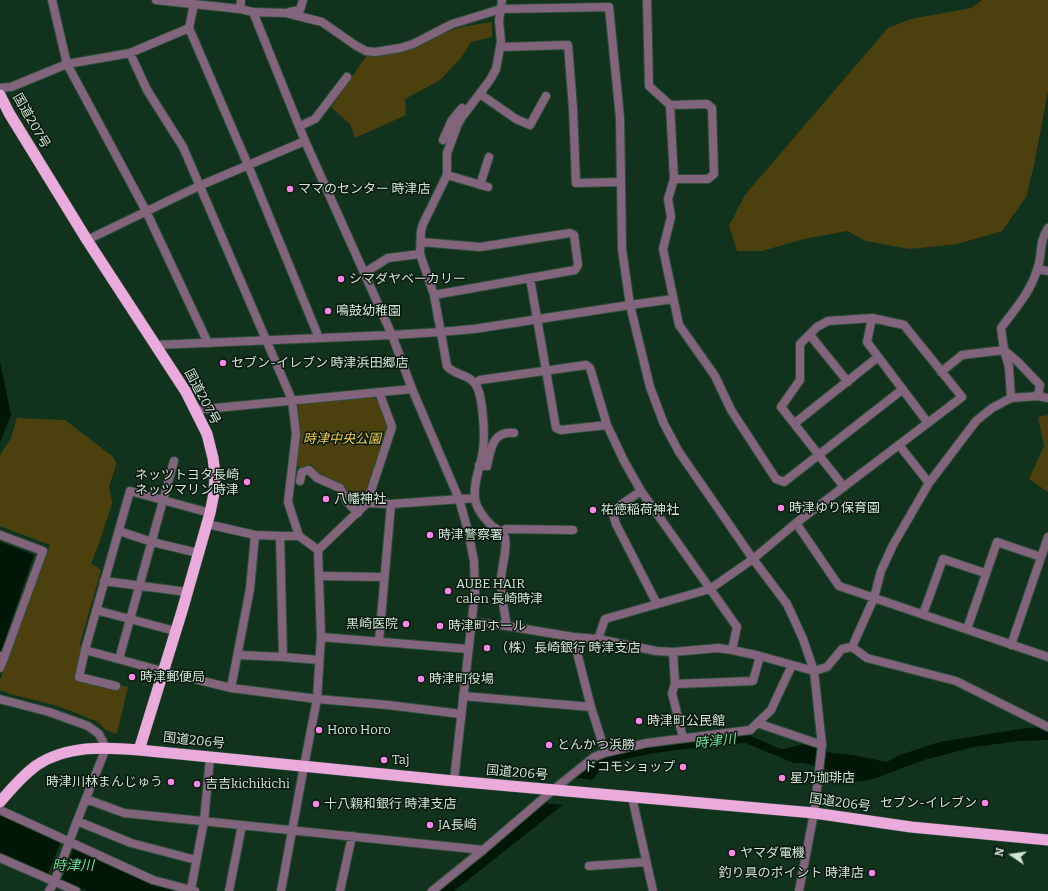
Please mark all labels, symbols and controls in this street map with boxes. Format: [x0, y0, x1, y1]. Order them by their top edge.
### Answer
street label: 国道207号 [9, 91, 53, 151]
place label: ママのセンター 時津店 [298, 181, 431, 197]
marker: ママのセンター 時津店 [285, 184, 295, 194]
place label: シマダヤベーカリー [349, 271, 466, 287]
marker: シマダヤベーカリー [336, 274, 346, 284]
place label: 鳴鼓幼稚園 [336, 303, 401, 319]
marker: 鳴鼓幼稚園 [323, 306, 333, 316]
place label: セブン-イレブン 時津浜田郷店 [231, 355, 409, 371]
marker: セブン-イレブン 時津浜田郷店 [218, 358, 228, 368]
street label: 国道207号 [181, 366, 223, 428]
park label: 時津中央公園 [303, 431, 381, 447]
place label: ネッツトヨタ長崎 ネッツマリン時津 [135, 467, 239, 498]
marker: ネッツトヨタ長崎 ネッツマリン時津 [242, 477, 252, 487]
place label: 八幡神社 [334, 491, 386, 507]
marker: 八幡神社 [321, 494, 331, 504]
place label: 時津ゆり保育園 [789, 500, 880, 516]
place label: 祐徳稲荷神社 [601, 502, 679, 518]
marker: 時津ゆり保育園 [776, 503, 786, 513]
marker: 祐徳稲荷神社 [588, 505, 598, 515]
place label: 時津警察署 [438, 527, 503, 543]
marker: 時津警察署 [425, 530, 435, 540]
place label: AUBE HAIR calen 長崎時津 [456, 576, 543, 607]
marker: AUBE HAIR calen 長崎時津 [443, 586, 453, 596]
place label: 黒崎医院 [346, 616, 398, 632]
place label: 時津町ホール [448, 618, 526, 634]
marker: 黒崎医院 [401, 619, 411, 629]
marker: 時津町ホール [435, 621, 445, 631]
place label: （株）長崎銀行 時津支店 [495, 640, 641, 656]
marker: （株）長崎銀行 時津支店 [482, 643, 492, 653]
place label: 時津郵便局 [140, 669, 205, 685]
place label: 時津町役場 [429, 671, 494, 687]
marker: 時津郵便局 [127, 672, 137, 682]
marker: 時津町役場 [416, 674, 426, 684]
place label: 時津町公民館 [647, 713, 725, 729]
marker: 時津町公民館 [634, 716, 644, 726]
place label: Horo Horo [327, 722, 391, 738]
marker: Horo Horo [314, 725, 324, 735]
street label: 国道206号 [162, 730, 226, 752]
water label: 時津川 [693, 731, 737, 753]
place label: とんかつ浜勝 [557, 737, 635, 753]
marker: とんかつ浜勝 [544, 740, 554, 750]
place label: Taj [392, 752, 410, 768]
marker: Taj [379, 755, 389, 765]
place label: ドコモショップ [584, 759, 675, 775]
marker: ドコモショップ [678, 762, 688, 772]
street label: 国道206号 [485, 763, 549, 783]
place label: 星乃珈琲店 [790, 770, 855, 786]
marker: 星乃珈琲店 [777, 773, 787, 783]
place label: 時津川林まんじゅう [46, 774, 163, 790]
place label: 吉吉kichikichi [205, 776, 290, 792]
marker: 時津川林まんじゅう [166, 777, 176, 787]
marker: 吉吉kichikichi [192, 779, 202, 789]
street label: 国道206号 [808, 791, 872, 815]
place label: セブン-イレブン [880, 795, 977, 811]
place label: 十八親和銀行 時津支店 [324, 796, 457, 812]
marker: セブン-イレブン [980, 798, 990, 808]
marker: 十八親和銀行 時津支店 [311, 799, 321, 809]
place label: JA長崎 [438, 817, 477, 833]
marker: JA長崎 [425, 820, 435, 830]
north arrow [992, 835, 1032, 875]
place label: ヤマダ電機 [740, 845, 805, 861]
text: N [993, 847, 1007, 858]
marker: ヤマダ電機 [727, 848, 737, 858]
water label: 時津川 [52, 858, 94, 874]
place label: 釣り具のポイント 時津店 [718, 865, 864, 881]
marker: 釣り具のポイント 時津店 [867, 868, 877, 878]

